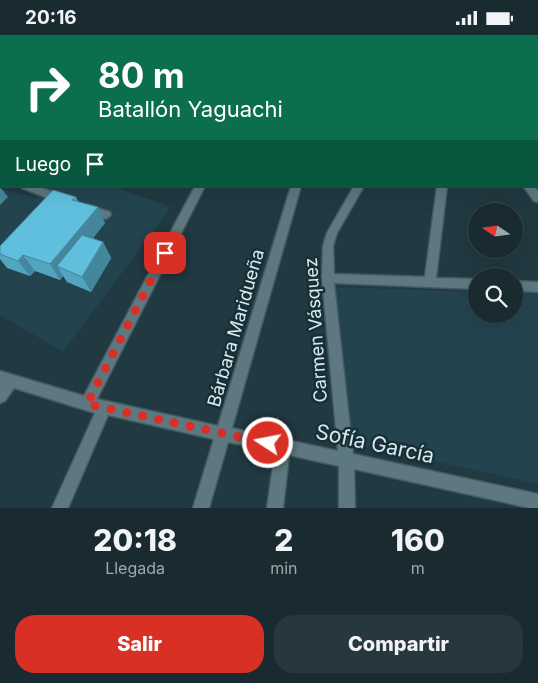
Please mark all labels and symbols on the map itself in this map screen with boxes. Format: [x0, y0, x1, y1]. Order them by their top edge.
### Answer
north arrow [468, 203, 522, 257]
pin [144, 232, 186, 274]
street label: Bárbara Maridueña [203, 247, 268, 409]
street label: Carmen Vásquez [300, 257, 331, 403]
position arrow [241, 416, 293, 468]
street label: Sofía García [314, 419, 437, 468]

